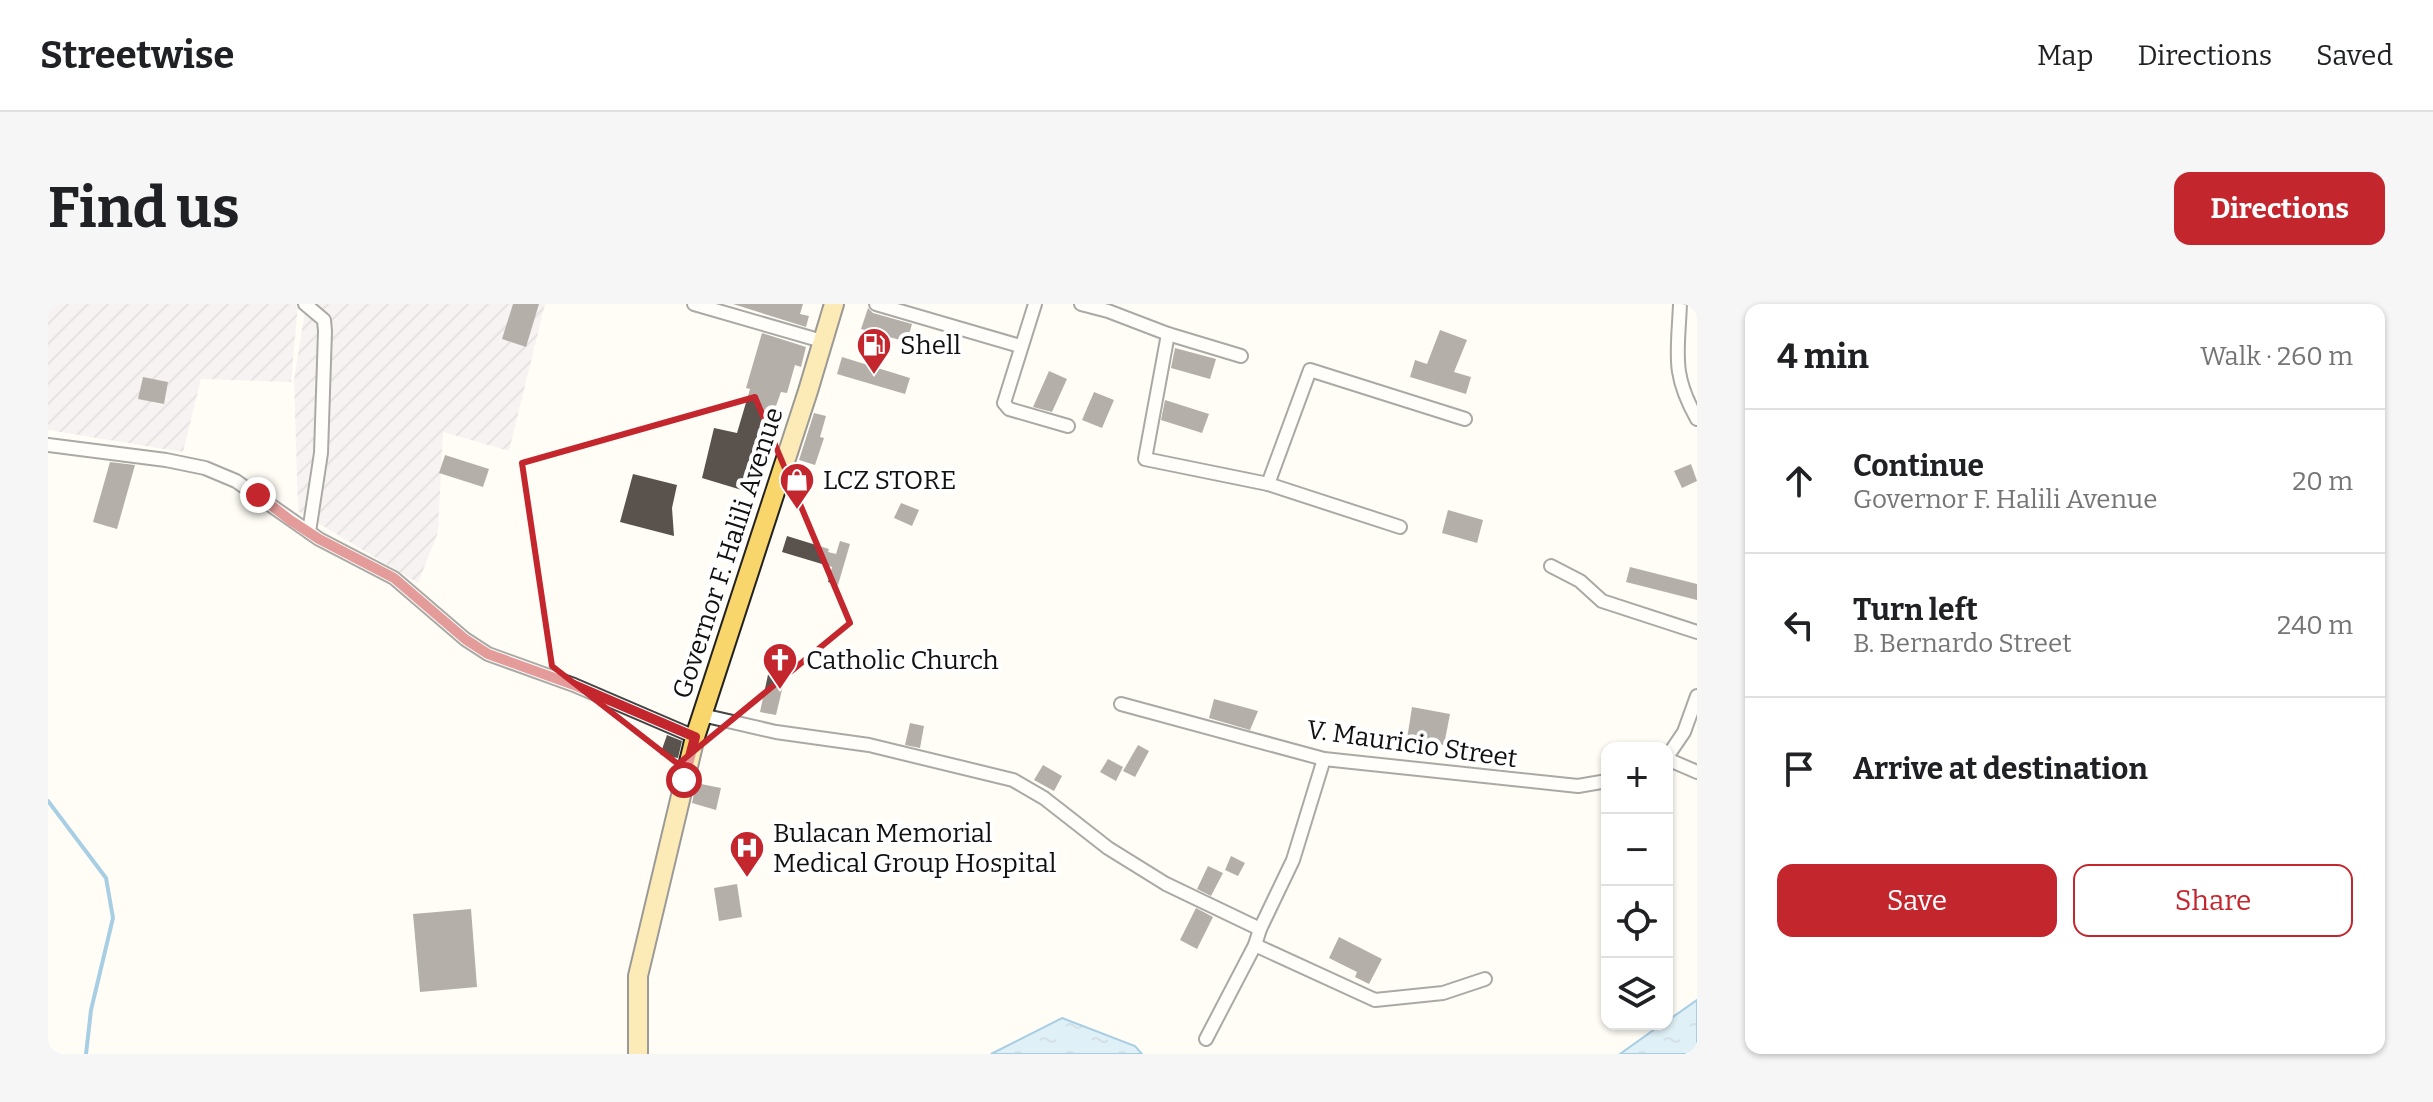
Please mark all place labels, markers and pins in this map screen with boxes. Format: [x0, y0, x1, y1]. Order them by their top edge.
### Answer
fuel station icon: Shell [855, 326, 893, 376]
place label: Shell [900, 330, 961, 361]
shop icon: LCZ STORE [778, 461, 816, 511]
place label: LCZ STORE [823, 465, 956, 496]
church icon: Catholic Church [761, 641, 799, 691]
place label: Catholic Church [806, 645, 999, 676]
place label: Bulacan Memorial Medical Group Hospital [773, 818, 1056, 879]
hospital icon: Bulacan Memorial Medical Group Hospital [728, 829, 766, 879]

